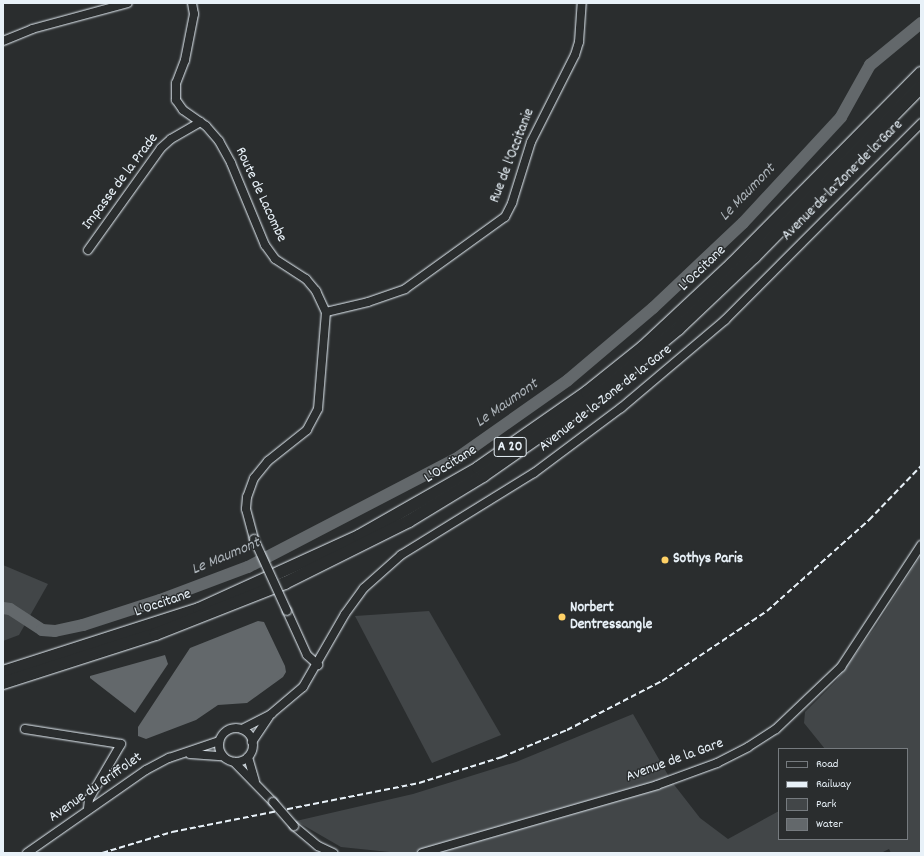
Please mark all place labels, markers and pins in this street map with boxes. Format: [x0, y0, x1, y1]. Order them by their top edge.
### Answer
place label: Sothys Paris [673, 551, 743, 569]
marker: Sothys Paris [660, 555, 670, 565]
place label: Norbert Dentressangle [570, 599, 652, 634]
marker: Norbert Dentressangle [557, 612, 567, 622]

